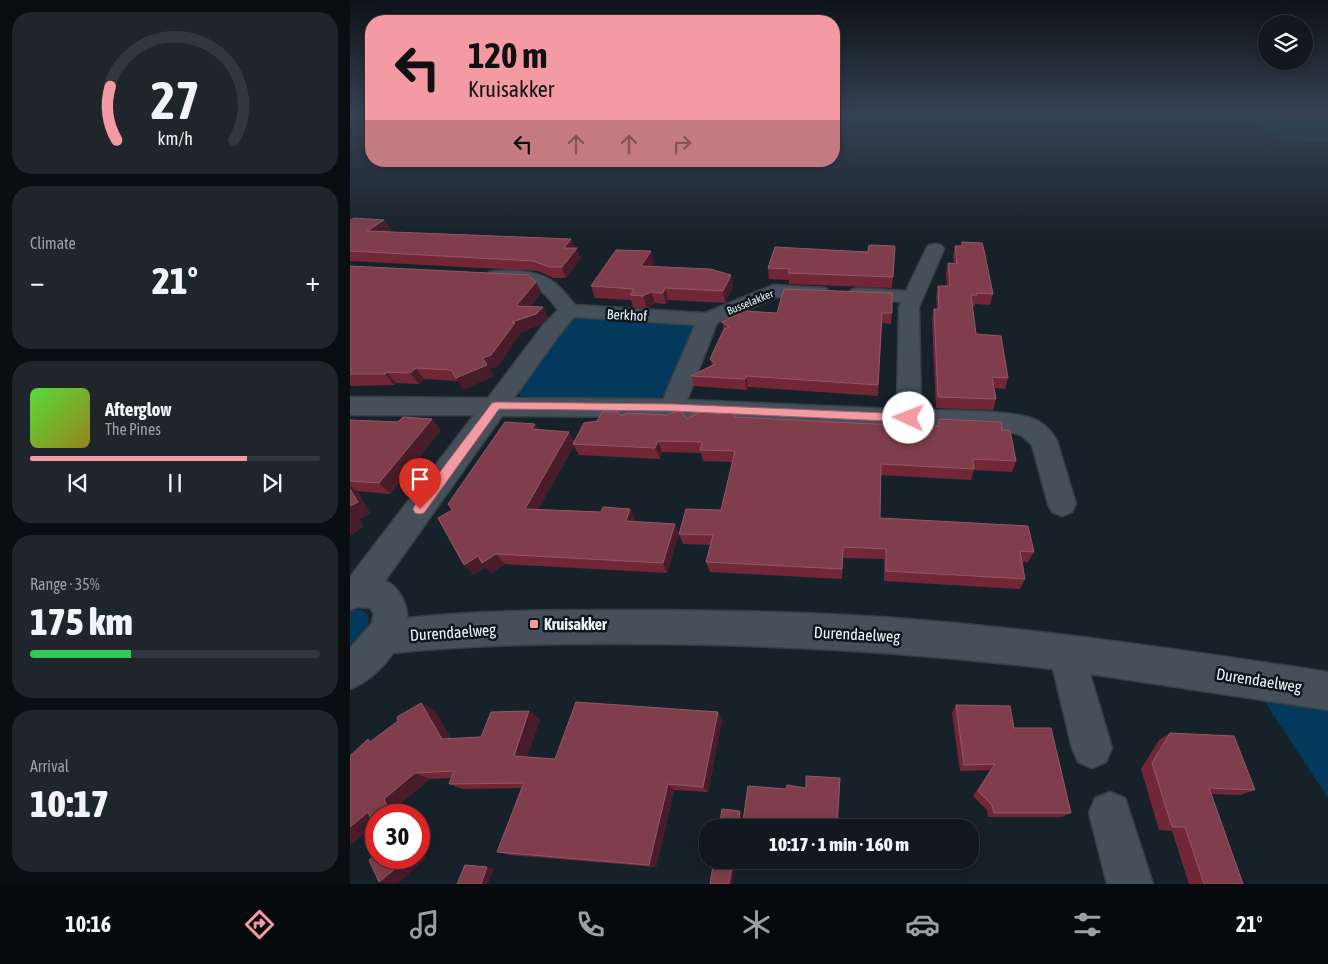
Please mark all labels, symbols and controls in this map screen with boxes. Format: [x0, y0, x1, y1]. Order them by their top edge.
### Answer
map controls [1258, 15, 1313, 70]
button: layers [1258, 15, 1313, 70]
icon: left [385, 35, 450, 100]
text: 120 m [468, 35, 547, 75]
text: 27 [151, 70, 199, 130]
text: Kruisakker [468, 76, 554, 102]
text: km/h [157, 128, 193, 149]
icon: left [509, 130, 537, 158]
icon: ahead [562, 130, 590, 158]
icon: ahead [615, 130, 643, 158]
icon: right [668, 130, 696, 158]
text: Climate [30, 234, 76, 252]
text: 21° [152, 259, 198, 302]
text: − [30, 265, 45, 297]
text: + [305, 265, 320, 297]
street label: Busselakker [725, 287, 776, 317]
street label: Berkhof [606, 306, 648, 324]
position arrow [882, 391, 934, 443]
text: Afterglow [105, 398, 172, 420]
text: The Pines [105, 420, 161, 438]
pin [399, 458, 441, 509]
icon: arrive [406, 465, 434, 493]
icon: previous [64, 469, 92, 497]
icon: pause [161, 469, 189, 497]
icon: next [258, 469, 286, 497]
text: Range · 35% [30, 575, 100, 593]
text: 175 km [30, 600, 133, 643]
place label: Kruisakker [544, 615, 607, 633]
marker: Kruisakker [528, 618, 540, 630]
street label: Durendaelweg [409, 620, 497, 645]
street label: Durendaelweg [813, 623, 901, 646]
street label: Durendaelweg [1215, 664, 1303, 697]
text: Arrival [30, 757, 69, 775]
text: 10:17 [30, 782, 109, 825]
speed limit sign: 30 [365, 804, 430, 869]
text: 10:17 · 1 min · 160 m [769, 833, 909, 855]
icon: directions [242, 907, 277, 942]
icon: music [407, 907, 442, 942]
icon: phone [573, 907, 608, 942]
icon: climate [739, 907, 774, 942]
icon: car [905, 907, 940, 942]
icon: filters [1070, 907, 1105, 942]
text: 10:16 [65, 911, 111, 937]
text: 21° [1236, 911, 1263, 937]

